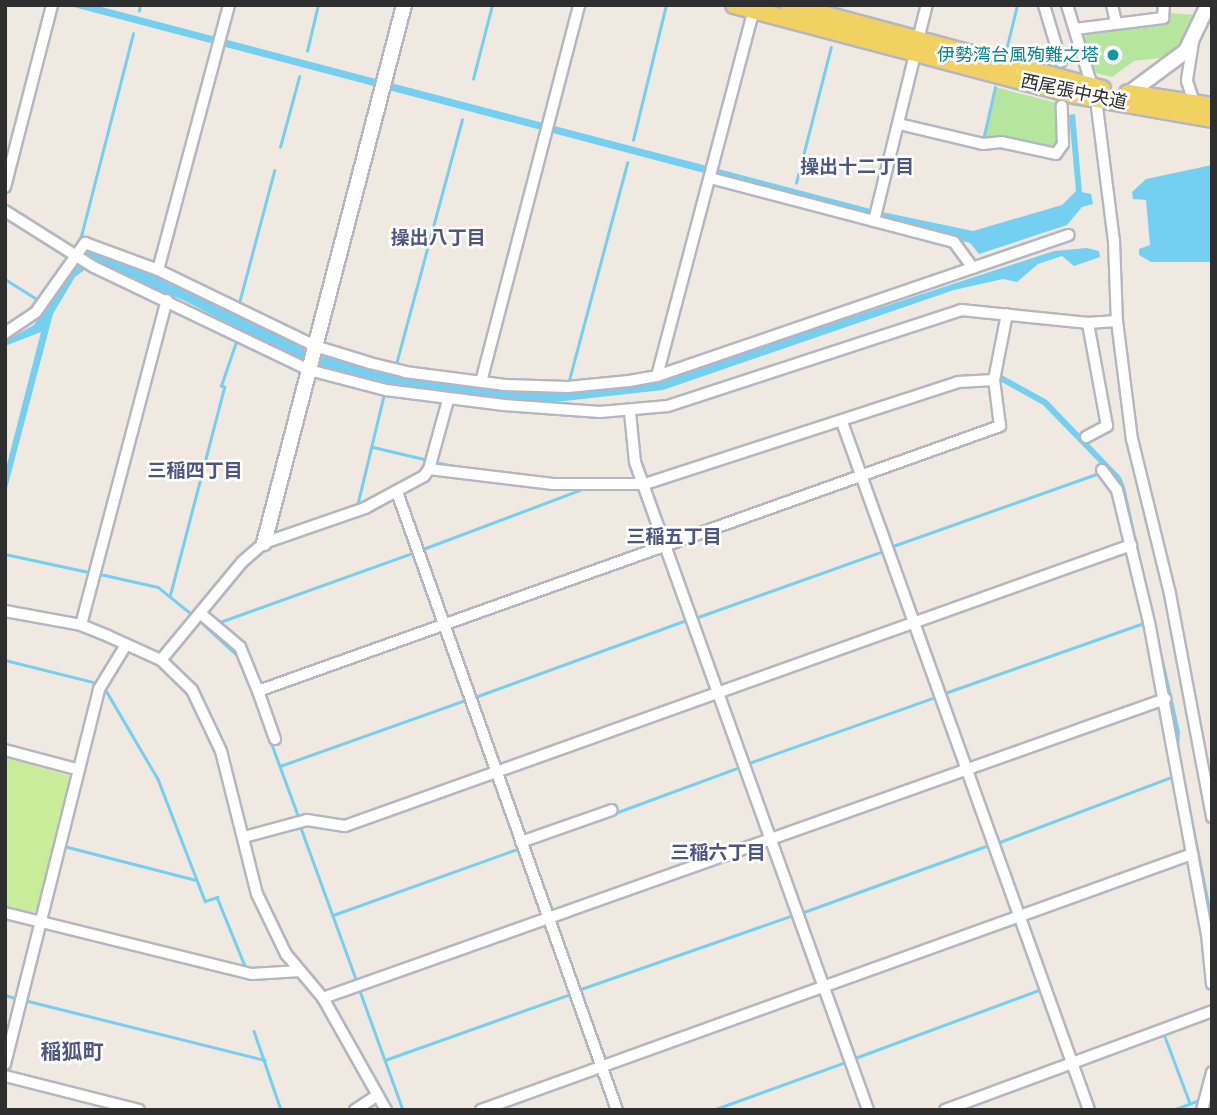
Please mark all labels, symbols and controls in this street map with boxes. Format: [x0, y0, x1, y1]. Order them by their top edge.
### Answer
place label: 伊勢湾台風殉難之塔 [937, 44, 1099, 66]
marker: 伊勢湾台風殉難之塔 [1105, 47, 1121, 63]
street label: 西尾張中央道 [1019, 70, 1129, 114]
district label: 操出十二丁目 [800, 155, 914, 177]
district label: 操出八丁目 [391, 226, 485, 248]
district label: 三稲四丁目 [148, 459, 242, 481]
district label: 三稲五丁目 [627, 525, 721, 547]
district label: 三稲六丁目 [671, 841, 765, 863]
district label: 稲狐町 [41, 1038, 103, 1064]

